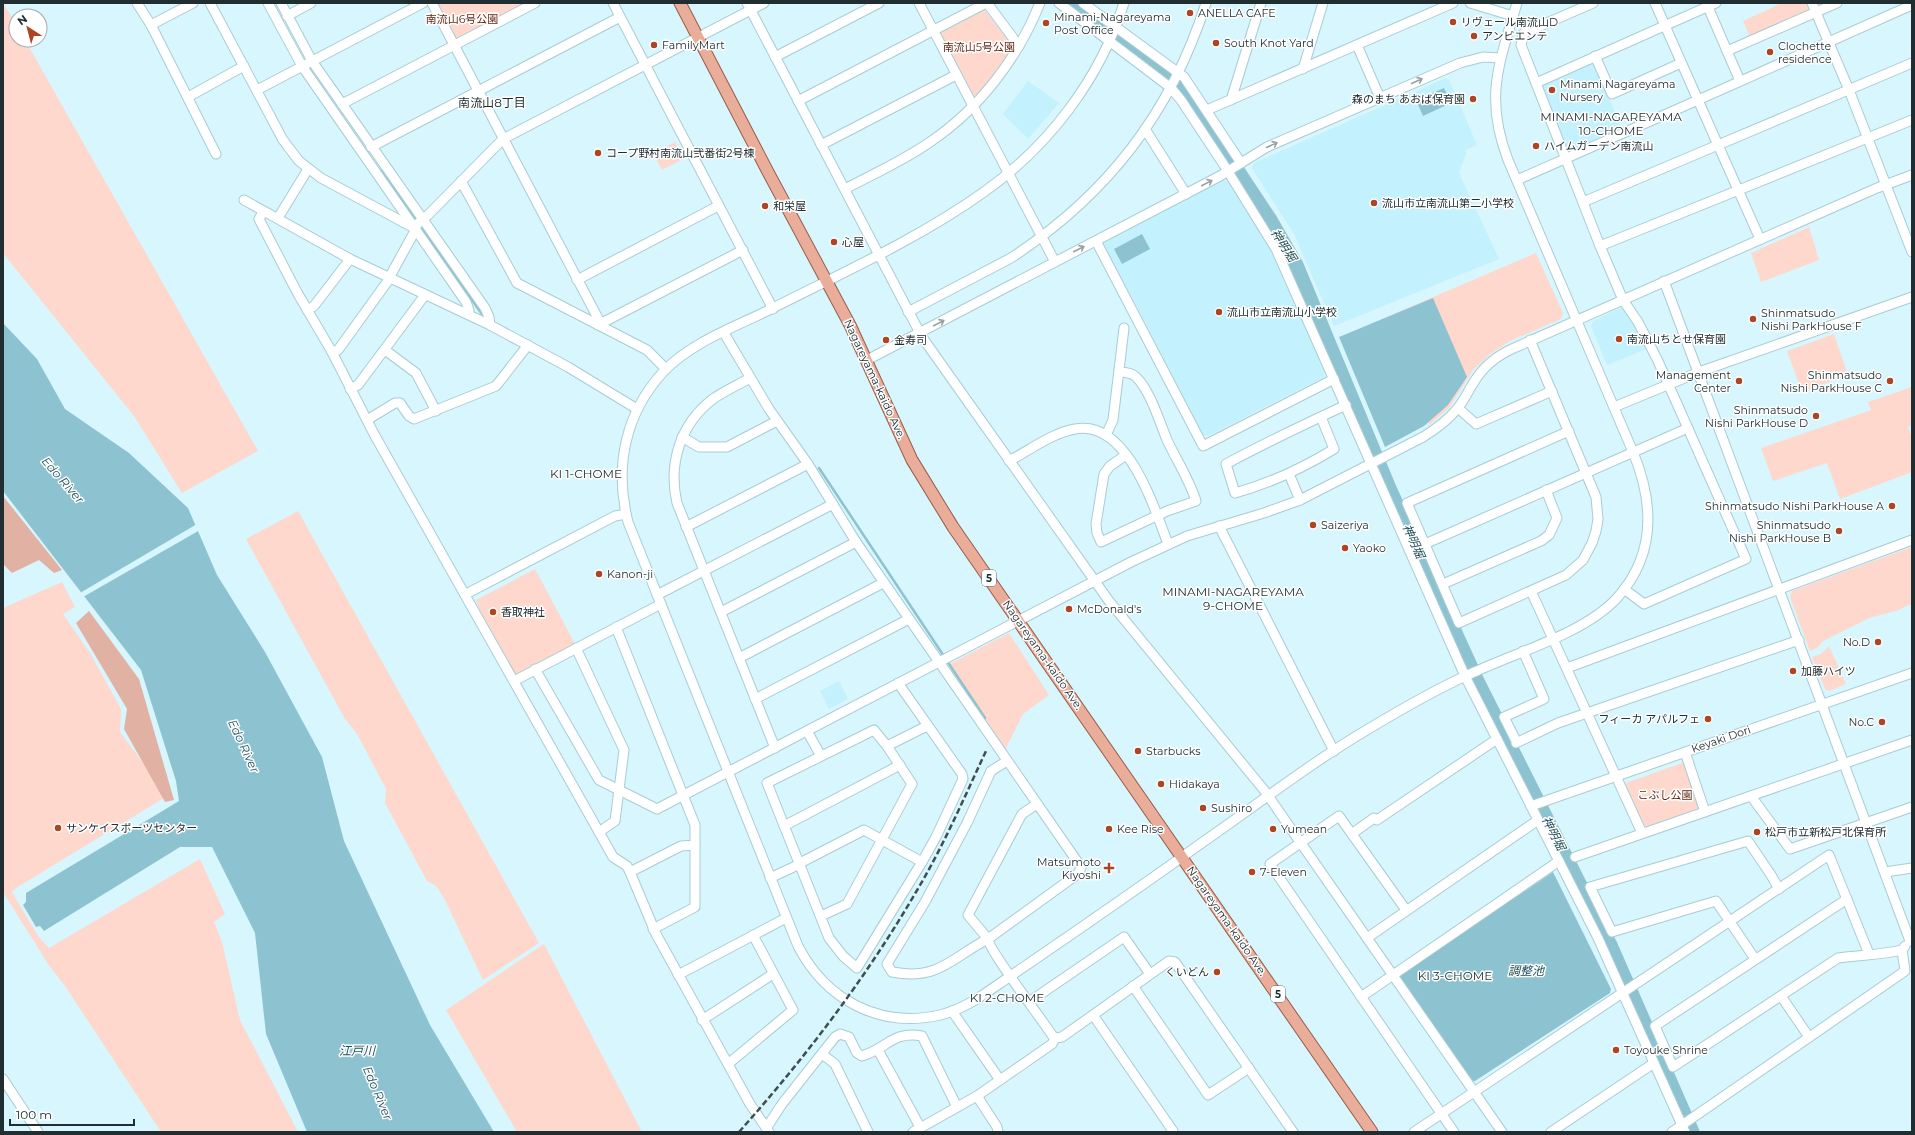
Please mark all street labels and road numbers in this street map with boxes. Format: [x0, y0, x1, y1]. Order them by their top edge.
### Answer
street label: Nagareyama-kaido Ave. [841, 317, 909, 441]
road number: 5 [982, 570, 996, 586]
street label: Nagareyama-kaido Ave. [1000, 598, 1086, 712]
street label: Keyaki Dori [1689, 722, 1753, 756]
street label: Nagareyama-kaido Ave. [1184, 864, 1270, 978]
road number: 5 [1271, 986, 1285, 1002]

